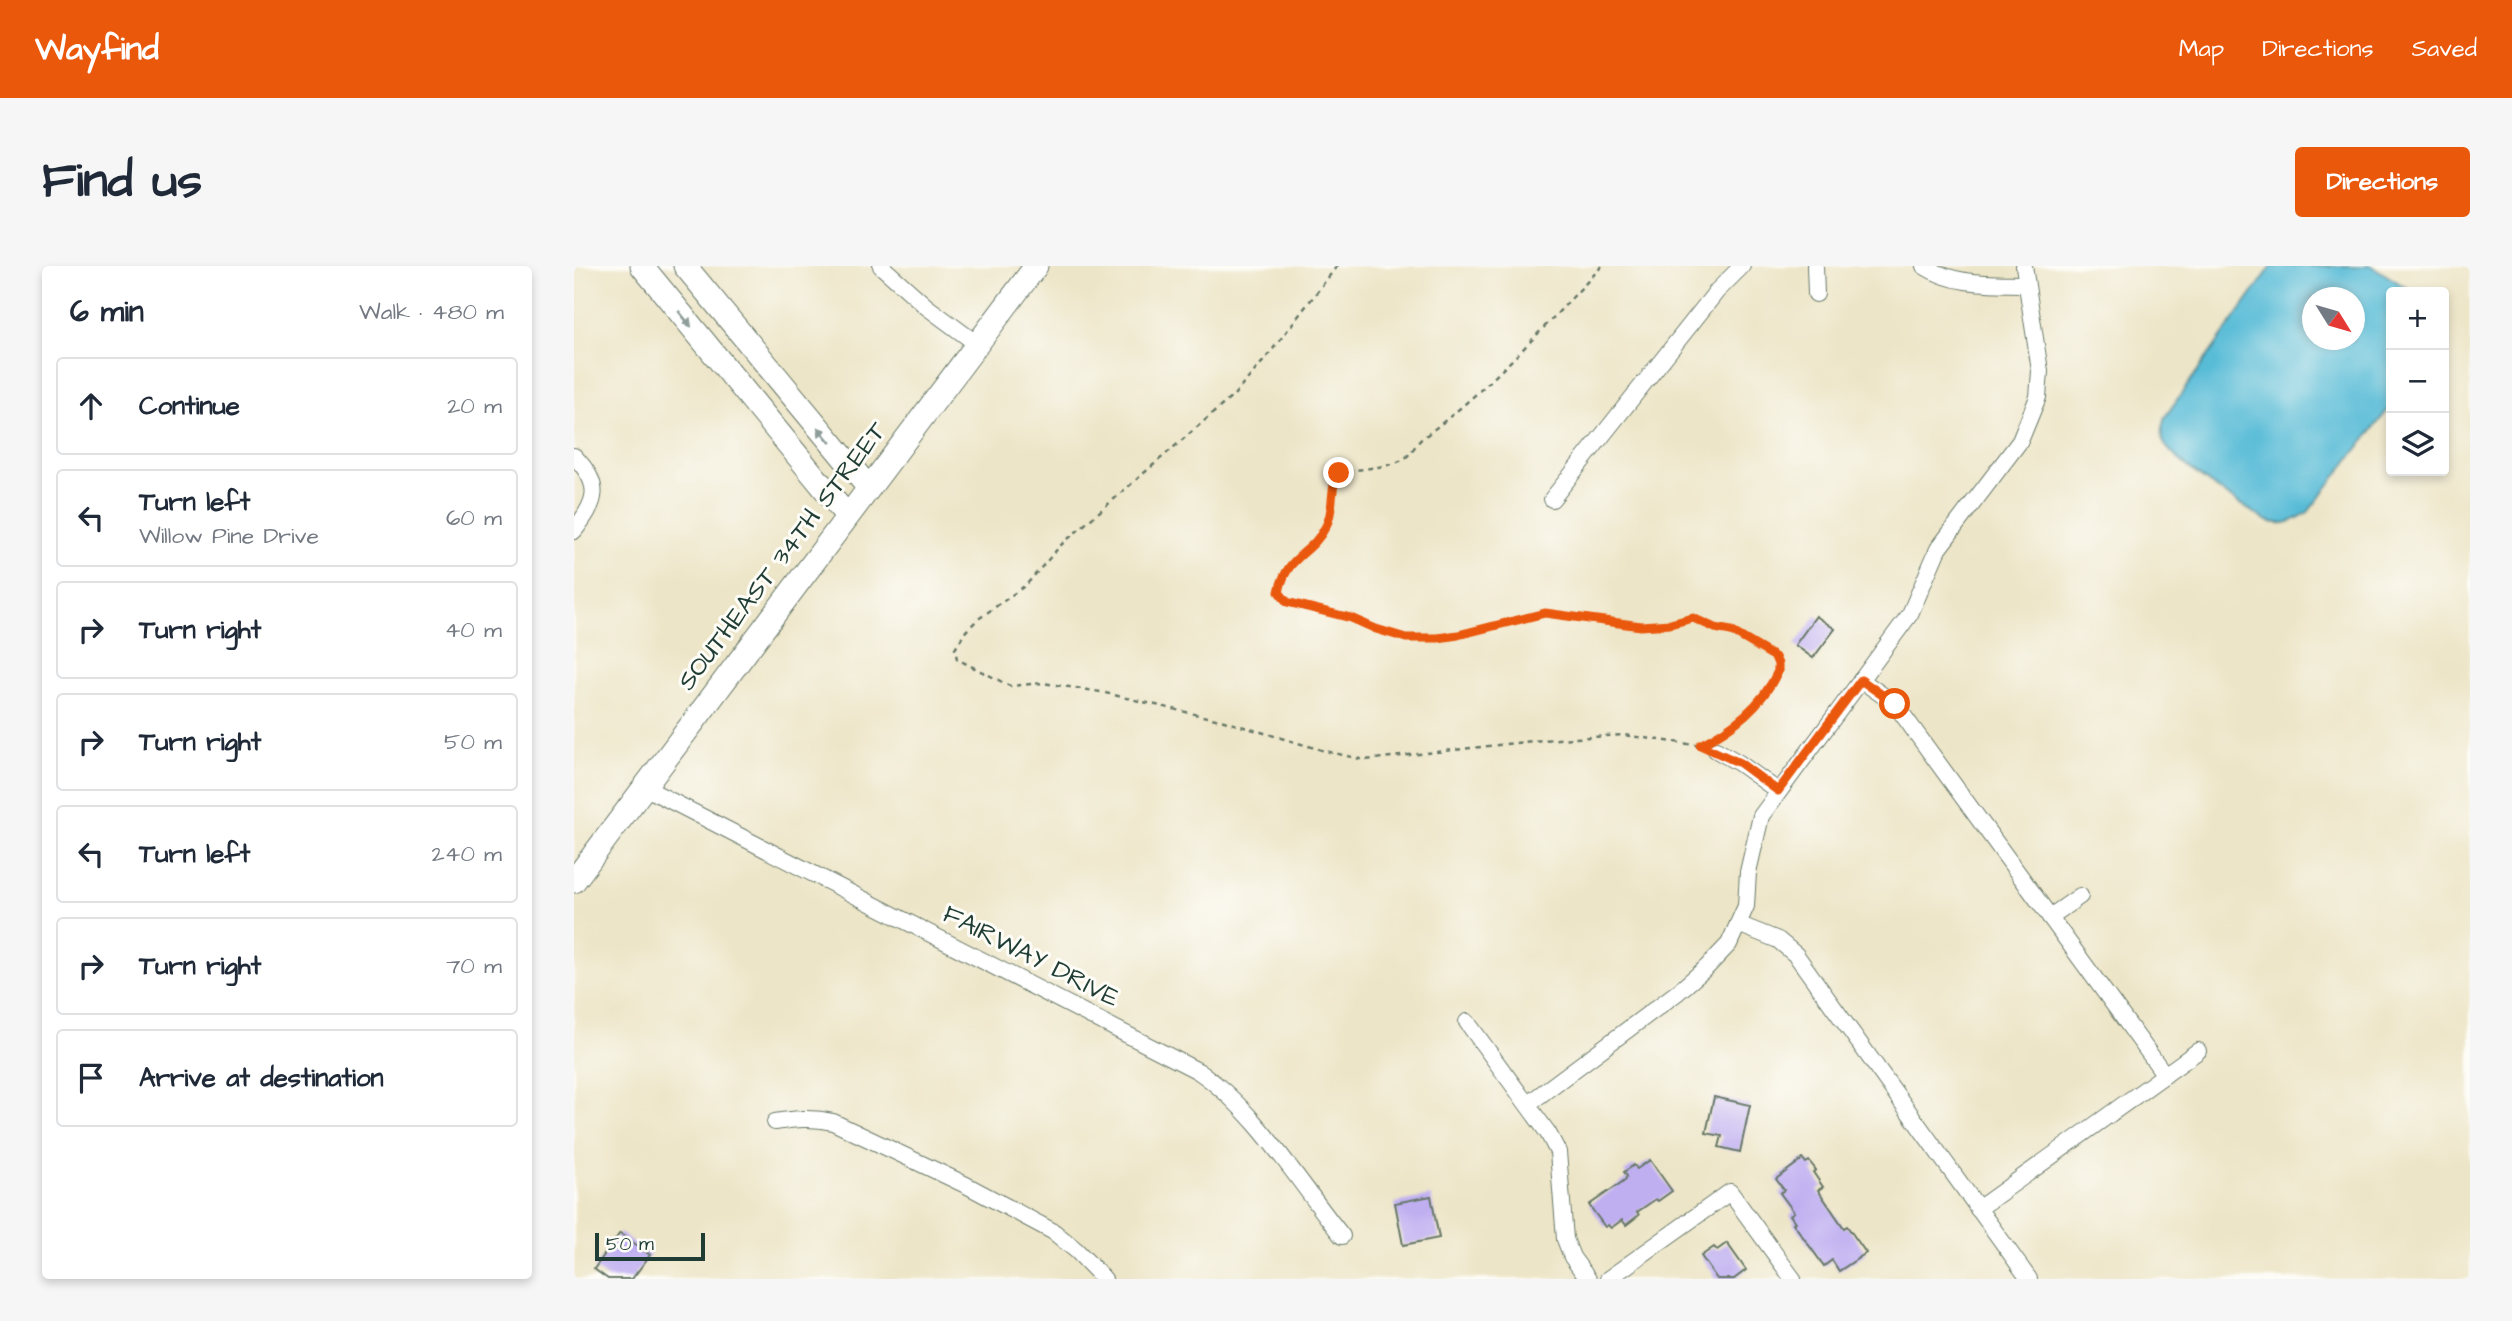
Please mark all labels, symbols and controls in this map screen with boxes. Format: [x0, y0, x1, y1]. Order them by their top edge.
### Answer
text: Wayfind [35, 26, 159, 72]
text: Map [2179, 32, 2224, 66]
text: Directions [2262, 32, 2374, 66]
text: Saved [2412, 32, 2477, 66]
button: Directions [2295, 147, 2470, 217]
text: Find us [42, 148, 202, 216]
north arrow [2302, 287, 2365, 350]
map controls [2386, 287, 2449, 476]
button: + [2386, 287, 2449, 350]
text: 6 min [70, 291, 144, 333]
text: Walk · 480 m [359, 296, 504, 328]
one-way arrow [677, 310, 692, 327]
button: − [2386, 350, 2449, 413]
icon: ahead [72, 387, 110, 425]
text: Continue [139, 388, 240, 424]
text: 20 m [447, 390, 502, 422]
button: layers [2386, 413, 2449, 476]
street label: SOUTHEAST 34TH STREET [669, 414, 895, 698]
one-way arrow [817, 426, 832, 444]
route end [1323, 457, 1354, 488]
text: Turn left [139, 484, 250, 520]
icon: left [72, 499, 110, 537]
text: 60 m [446, 502, 502, 534]
text: Willow Pine Drive [139, 520, 319, 552]
icon: right [72, 611, 110, 649]
text: Turn right [139, 612, 261, 648]
text: 40 m [445, 614, 502, 646]
route start [1879, 688, 1910, 719]
icon: right [72, 723, 110, 761]
text: Turn right [139, 724, 261, 760]
text: 50 m [444, 726, 502, 758]
icon: left [72, 835, 110, 873]
text: Turn left [139, 836, 250, 872]
text: 240 m [432, 838, 502, 870]
street label: FAIRWAY DRIVE [937, 896, 1125, 1016]
icon: right [72, 947, 110, 985]
text: Turn right [139, 948, 261, 984]
text: 70 m [446, 950, 502, 982]
icon: arrive [72, 1059, 110, 1097]
text: Arrive at destination [139, 1060, 384, 1096]
scale bar [595, 1230, 705, 1262]
text: 50 m [606, 1231, 654, 1258]

